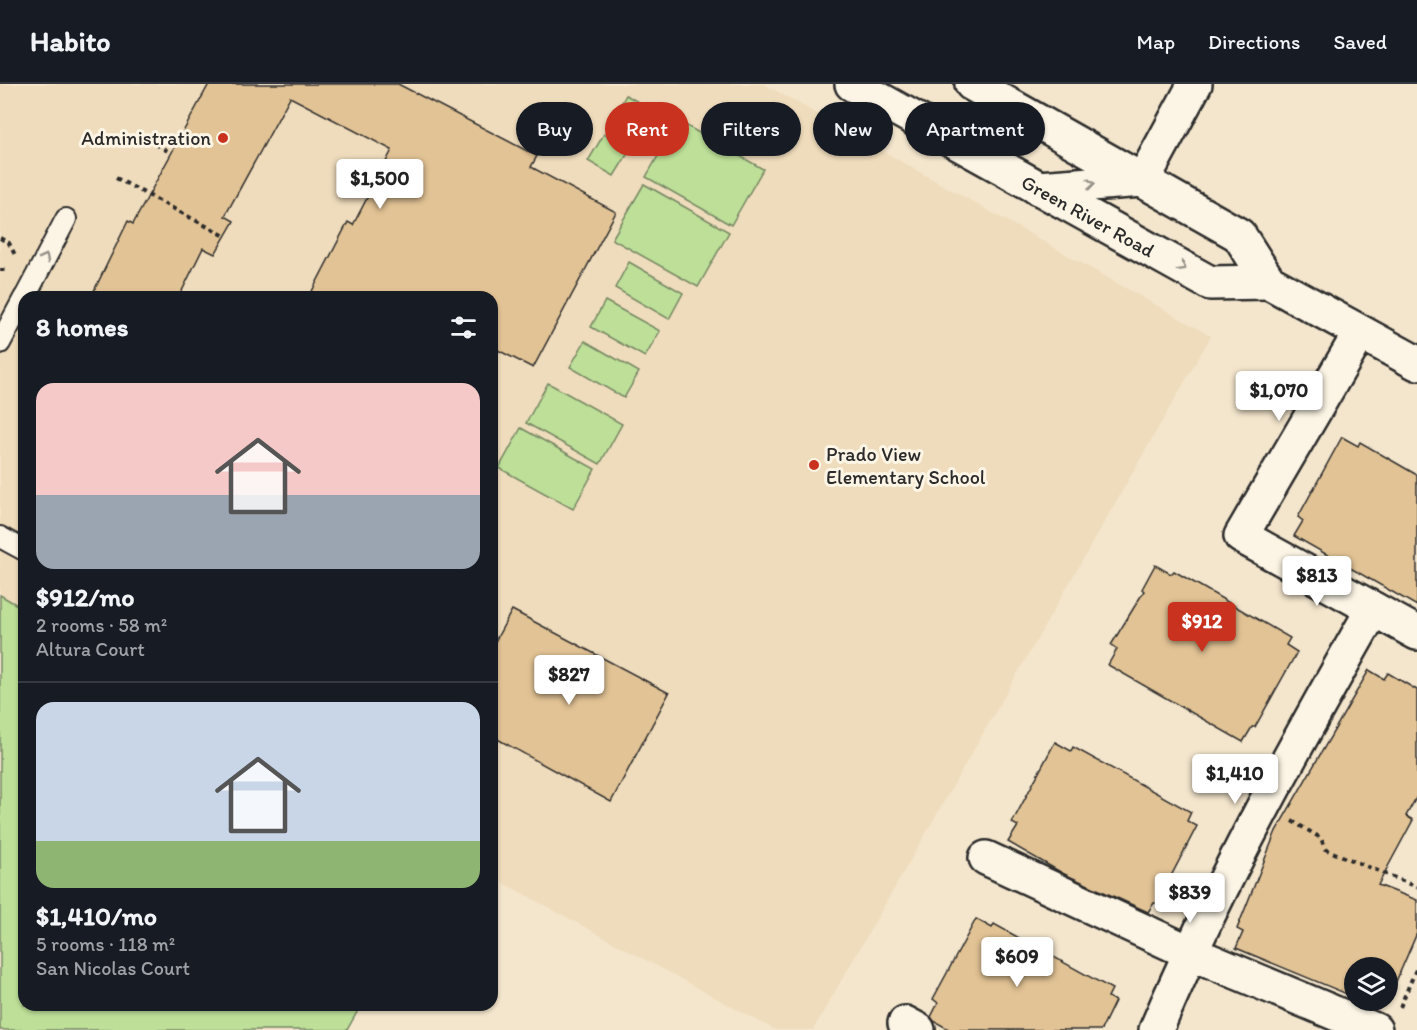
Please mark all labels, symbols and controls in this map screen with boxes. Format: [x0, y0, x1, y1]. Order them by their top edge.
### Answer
text: Habito [30, 24, 110, 58]
text: Map [1137, 29, 1175, 54]
text: Directions [1208, 29, 1300, 54]
text: Saved [1333, 29, 1387, 54]
chip: Buy [516, 102, 593, 156]
chip: Rent [605, 102, 689, 156]
chip: Filters [701, 102, 801, 156]
chip: New [813, 102, 893, 156]
chip: Apartment [905, 102, 1045, 156]
place label: Administration [81, 126, 211, 150]
marker: Administration [216, 131, 230, 145]
pin: $1,500 [331, 159, 429, 210]
text: $1,500 [350, 166, 410, 190]
street label: Green River Road [1017, 170, 1159, 263]
one-way arrow [1086, 178, 1095, 191]
one-way arrow [38, 254, 49, 264]
one-way arrow [1176, 260, 1186, 271]
text: 8 homes [36, 311, 128, 343]
icon: filters [447, 311, 480, 344]
pin: $1,070 [1230, 371, 1328, 422]
text: $1,070 [1250, 378, 1308, 402]
icon: home [204, 422, 312, 530]
place label: Prado View Elementary School [826, 442, 986, 489]
marker: Prado View Elementary School [807, 458, 821, 472]
pin: $813 [1281, 556, 1353, 607]
text: $813 [1296, 563, 1338, 587]
text: $912/mo [36, 581, 135, 613]
pin: $912 [1166, 602, 1238, 653]
text: $912 [1182, 609, 1222, 633]
text: 2 rooms · 58 m² [36, 613, 167, 637]
text: Altura Court [36, 637, 145, 661]
pin: $827 [533, 655, 605, 706]
text: $827 [548, 662, 590, 686]
icon: home [204, 741, 312, 849]
pin: $1,410 [1186, 754, 1284, 805]
text: $1,410 [1206, 761, 1264, 785]
pin: $839 [1154, 873, 1226, 924]
text: $839 [1169, 880, 1211, 904]
text: $1,410/mo [36, 900, 157, 932]
text: 5 rooms · 118 m² [36, 932, 175, 956]
pin: $609 [981, 937, 1053, 988]
text: $609 [995, 944, 1039, 968]
text: San Nicolas Court [36, 956, 190, 980]
map controls [1344, 957, 1398, 1011]
button: layers [1344, 957, 1398, 1011]

